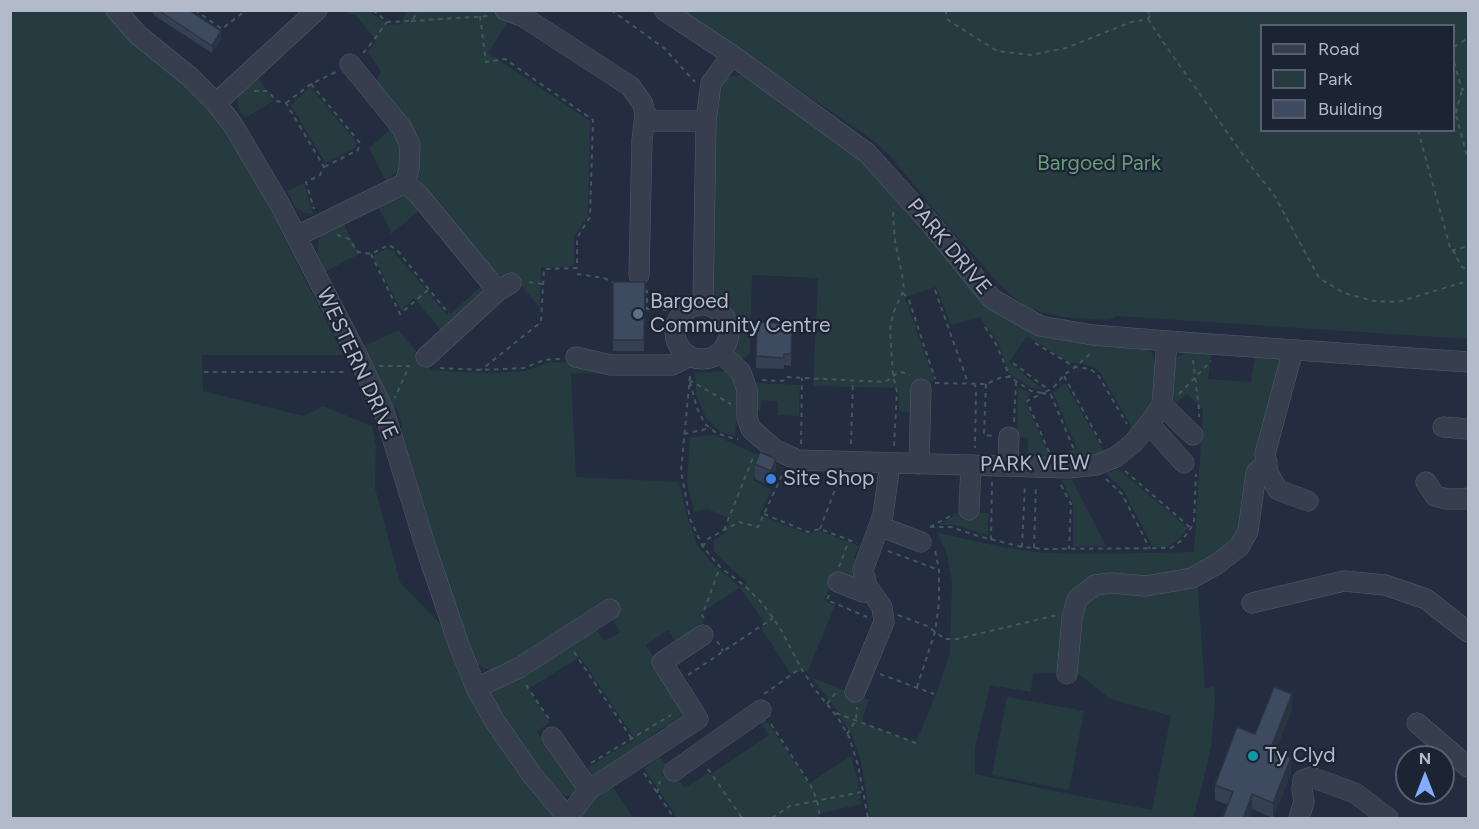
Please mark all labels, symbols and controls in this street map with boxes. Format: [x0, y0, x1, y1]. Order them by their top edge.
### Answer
legend [1260, 24, 1455, 132]
text: Road [1318, 38, 1359, 60]
text: Park [1318, 68, 1352, 90]
text: Building [1318, 98, 1383, 120]
park label: Bargoed Park [1037, 151, 1161, 177]
street label: PARK DRIVE [901, 194, 997, 300]
street label: WESTERN DRIVE [311, 284, 403, 444]
place label: Bargoed Community Centre [650, 289, 830, 339]
marker: Bargoed Community Centre [631, 307, 645, 321]
street label: PARK VIEW [980, 450, 1090, 478]
place label: Site Shop [783, 466, 875, 492]
marker: Site Shop [764, 472, 778, 486]
place label: Ty Clyd [1265, 743, 1335, 769]
north arrow [1395, 745, 1455, 805]
marker: Ty Clyd [1246, 749, 1260, 763]
text: N [1419, 749, 1431, 768]

